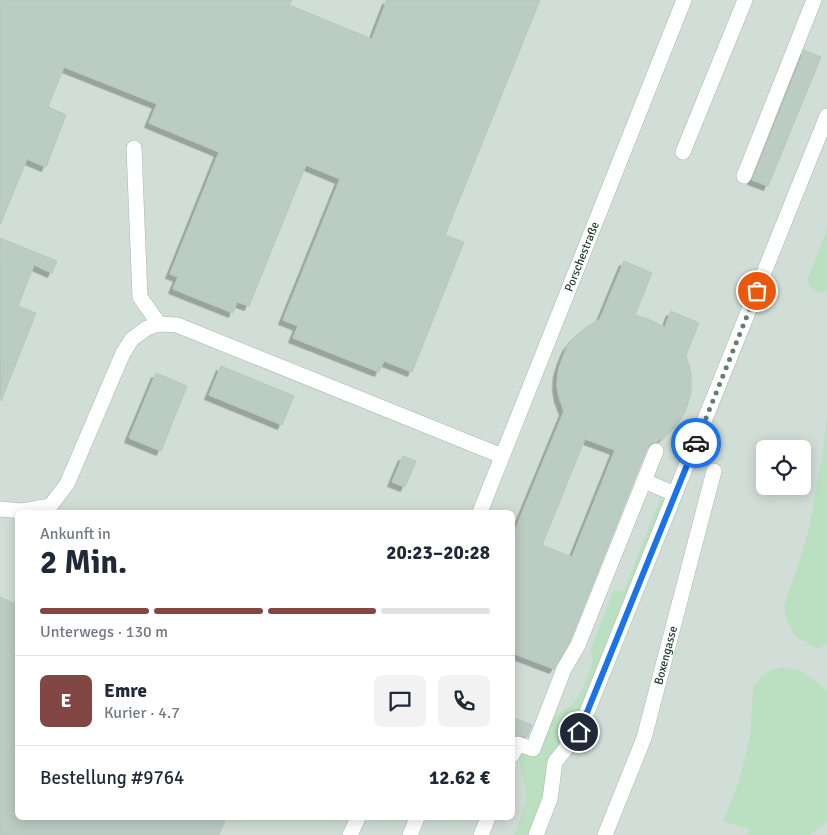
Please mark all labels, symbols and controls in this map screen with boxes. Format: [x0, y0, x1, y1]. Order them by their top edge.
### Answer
street label: Porschestraße [561, 219, 602, 294]
pin [736, 270, 778, 312]
icon: bag [743, 277, 771, 305]
courier [671, 418, 721, 468]
icon: car [682, 429, 710, 457]
map controls [756, 440, 811, 495]
button: locate [756, 440, 811, 495]
text: Ankunft in [40, 524, 111, 544]
text: 20:23–20:28 [386, 541, 490, 565]
text: 2 Min. [40, 543, 127, 582]
text: Unterwegs · 130 m [40, 622, 168, 642]
street label: Boxengasse [651, 624, 681, 686]
button: chat [374, 675, 426, 727]
button: phone [438, 675, 490, 727]
text: Emre [104, 679, 147, 703]
text: E [61, 689, 71, 713]
text: Kurier · 4.7 [104, 703, 180, 723]
pin [558, 711, 600, 753]
icon: home [565, 718, 593, 746]
text: Bestellung #9764 [40, 766, 184, 790]
text: 12.62 € [429, 766, 490, 790]

